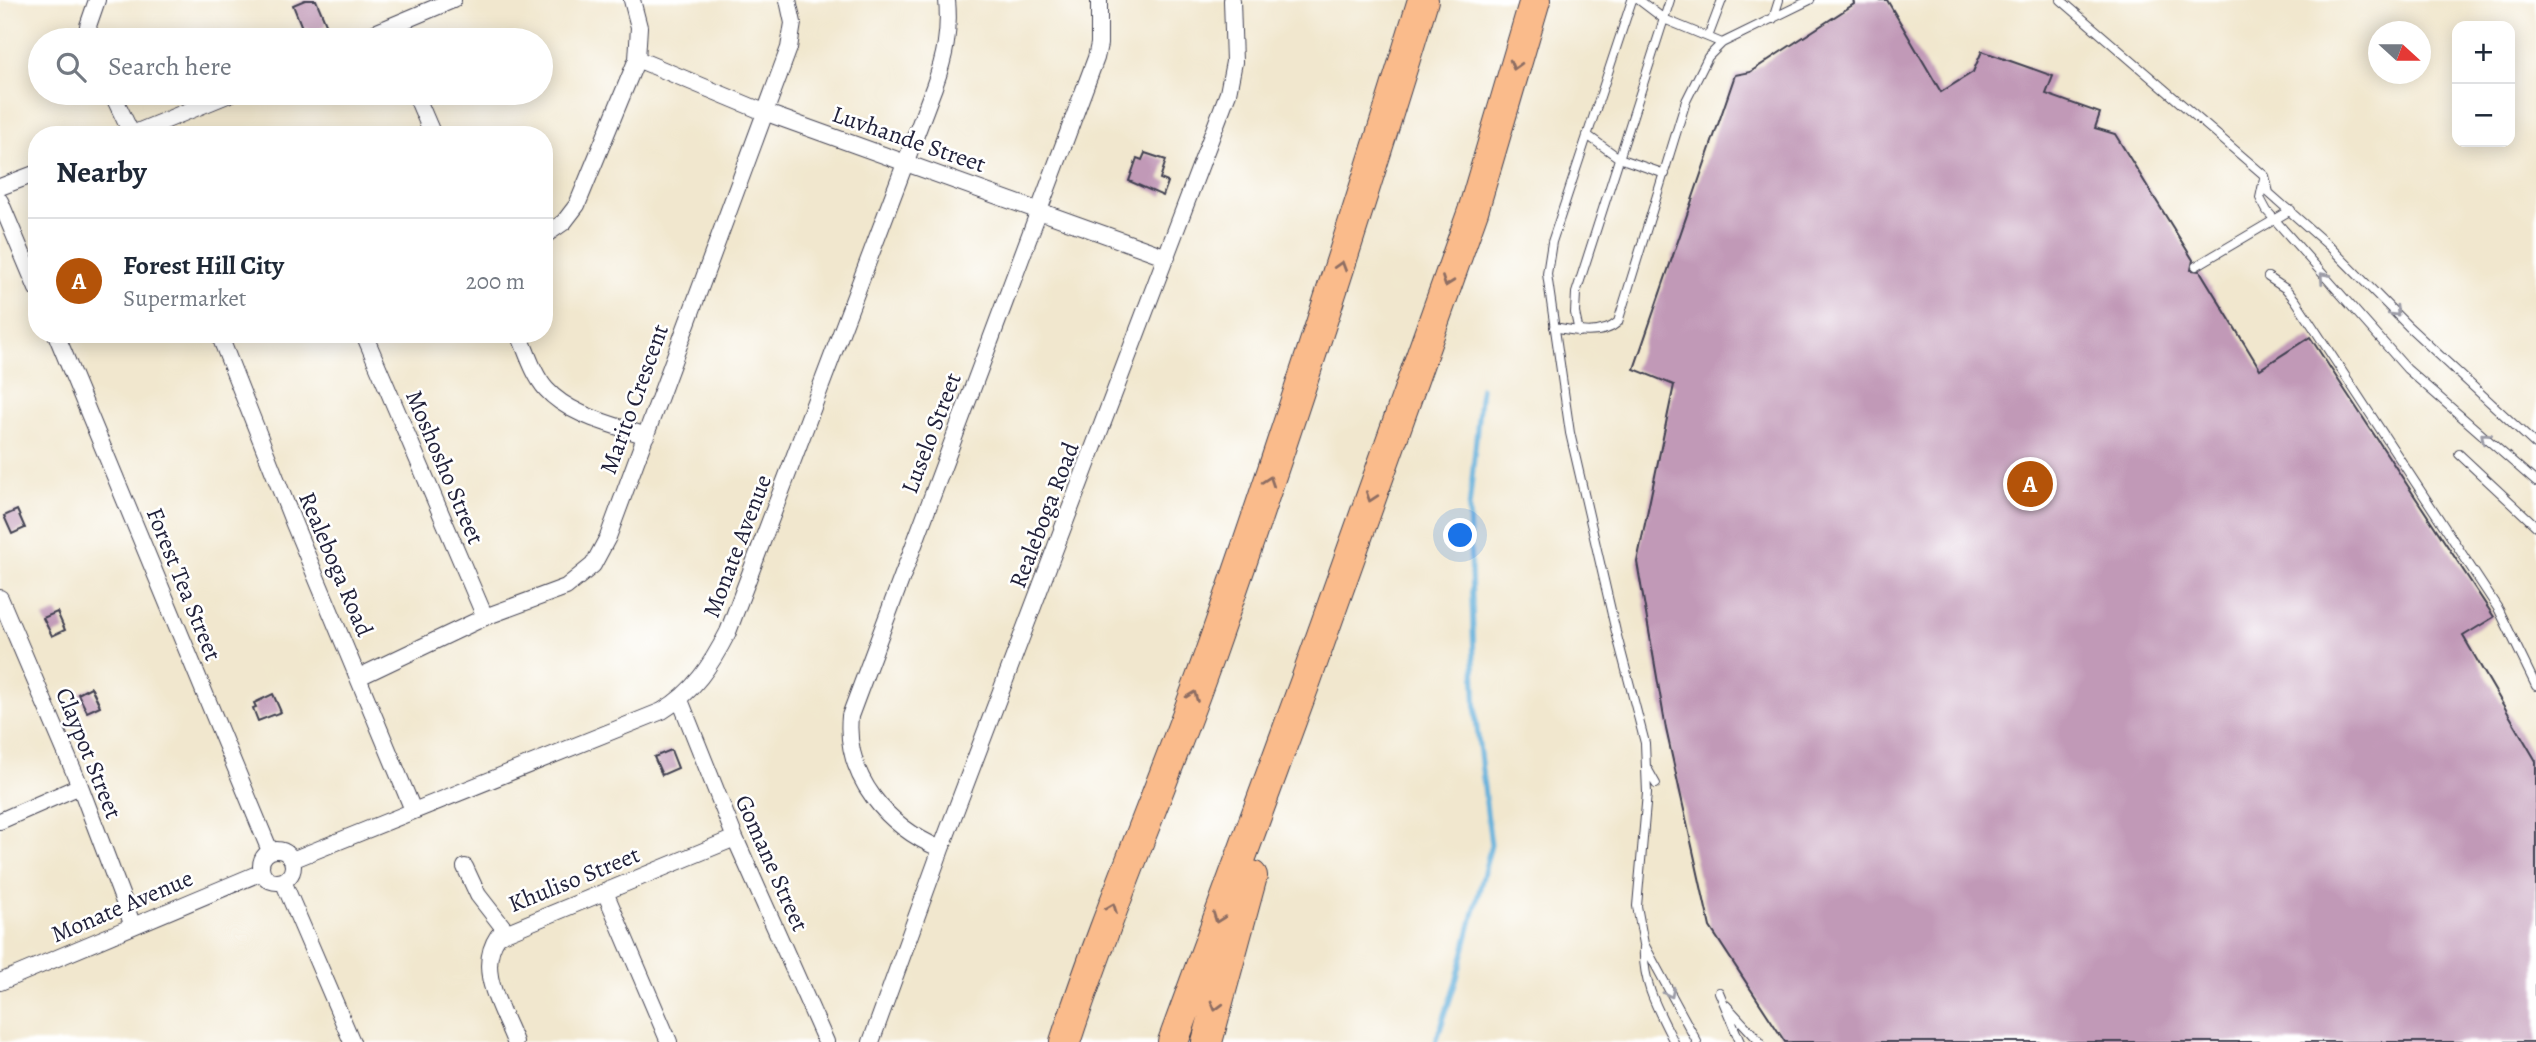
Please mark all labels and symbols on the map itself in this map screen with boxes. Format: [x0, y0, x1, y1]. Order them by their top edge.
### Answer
north arrow [2368, 21, 2431, 84]
one-way arrow [1509, 59, 1524, 71]
street label: Luvhande Street [828, 98, 990, 180]
one-way arrow [1333, 260, 1348, 272]
one-way arrow [2320, 272, 2332, 285]
one-way arrow [1441, 276, 1455, 288]
one-way arrow [2387, 304, 2400, 317]
street label: Marito Crescent [592, 320, 676, 478]
street label: Luselo Street [893, 368, 969, 498]
street label: Moshosho Street [398, 385, 492, 549]
one-way arrow [2480, 433, 2493, 445]
street label: Realeboga Road [1001, 437, 1087, 593]
pin: A [2007, 458, 2053, 510]
street label: Monate Avenue [695, 470, 779, 622]
one-way arrow [1261, 476, 1275, 488]
street label: Realeboga Road [291, 487, 381, 641]
one-way arrow [1365, 490, 1379, 502]
street label: Forest Tea Street [139, 503, 229, 665]
your location [1443, 518, 1477, 552]
street label: Claypot Street [48, 683, 130, 823]
one-way arrow [1185, 690, 1199, 702]
street label: Gomane Street [728, 790, 816, 936]
street label: Khuliso Street [504, 838, 644, 920]
street label: Monate Avenue [46, 862, 198, 950]
one-way arrow [1103, 903, 1117, 915]
one-way arrow [1213, 911, 1227, 923]
one-way arrow [1662, 986, 1676, 998]
one-way arrow [1210, 1000, 1225, 1012]

